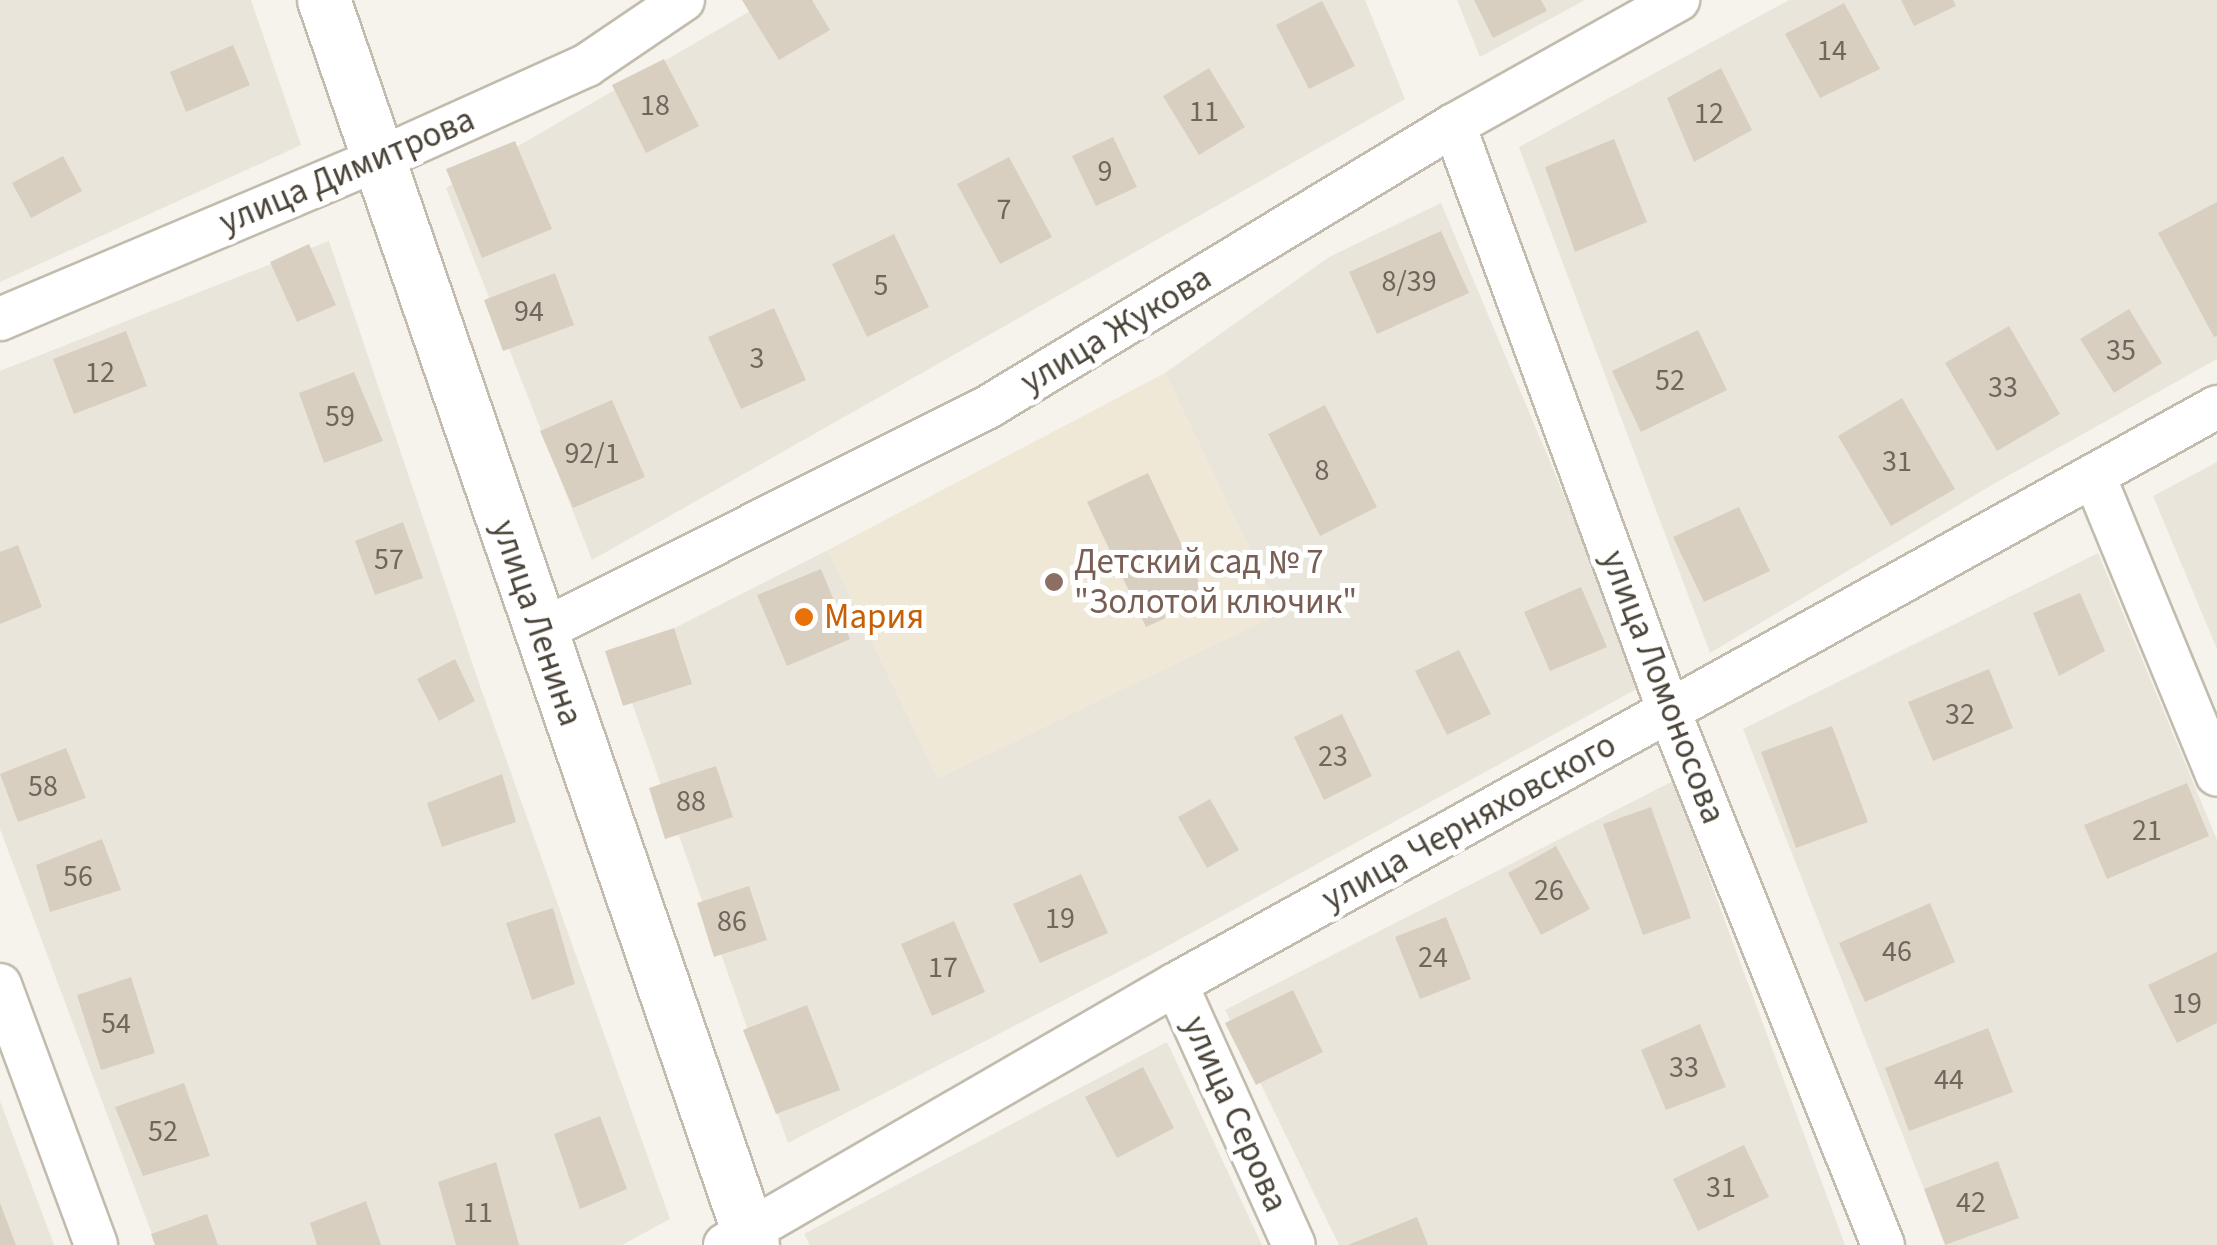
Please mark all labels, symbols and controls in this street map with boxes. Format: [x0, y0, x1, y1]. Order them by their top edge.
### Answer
house number: 14 [1817, 33, 1847, 69]
house number: 18 [640, 88, 670, 124]
house number: 11 [1189, 94, 1219, 130]
house number: 12 [1694, 96, 1724, 132]
street label: улица Димитрова [213, 98, 481, 244]
house number: 9 [1098, 154, 1112, 190]
house number: 7 [997, 192, 1011, 228]
street label: улица Жукова [1013, 257, 1219, 403]
house number: 8/39 [1381, 264, 1437, 300]
house number: 5 [874, 268, 888, 304]
house number: 94 [514, 294, 544, 330]
house number: 35 [2106, 333, 2136, 369]
house number: 3 [750, 341, 764, 377]
house number: 12 [85, 355, 115, 391]
house number: 52 [1655, 363, 1685, 399]
house number: 33 [1988, 370, 2018, 406]
house number: 59 [325, 399, 355, 435]
house number: 92/1 [564, 436, 620, 472]
house number: 31 [1882, 444, 1912, 480]
house number: 8 [1315, 453, 1329, 489]
street label: улица Ленина [482, 515, 592, 731]
place label: Детский сад № 7 "Золотой ключик" [1074, 541, 1357, 623]
house number: 57 [374, 542, 404, 578]
street label: улица Ломоносова [1592, 545, 1734, 829]
marker: Детский сад № 7 "Золотой ключик" [1043, 571, 1065, 593]
place label: Мария [824, 596, 924, 638]
marker: Мария [793, 606, 815, 628]
house number: 32 [1945, 697, 1975, 733]
street label: улица Черняховского [1315, 724, 1623, 920]
house number: 23 [1318, 739, 1348, 775]
house number: 58 [28, 769, 58, 805]
house number: 88 [676, 784, 706, 820]
house number: 21 [2132, 813, 2162, 849]
house number: 56 [63, 859, 93, 895]
house number: 26 [1534, 873, 1564, 909]
house number: 19 [1045, 901, 1075, 937]
house number: 86 [717, 904, 747, 940]
house number: 46 [1882, 934, 1912, 970]
house number: 24 [1418, 940, 1448, 976]
house number: 17 [928, 950, 958, 986]
house number: 19 [2172, 986, 2202, 1022]
house number: 54 [101, 1006, 131, 1042]
street label: улица Серова [1173, 1010, 1297, 1218]
house number: 33 [1669, 1050, 1699, 1086]
house number: 44 [1934, 1062, 1964, 1098]
house number: 52 [148, 1114, 178, 1150]
house number: 31 [1706, 1170, 1736, 1206]
house number: 42 [1956, 1185, 1986, 1221]
house number: 11 [463, 1195, 493, 1231]

